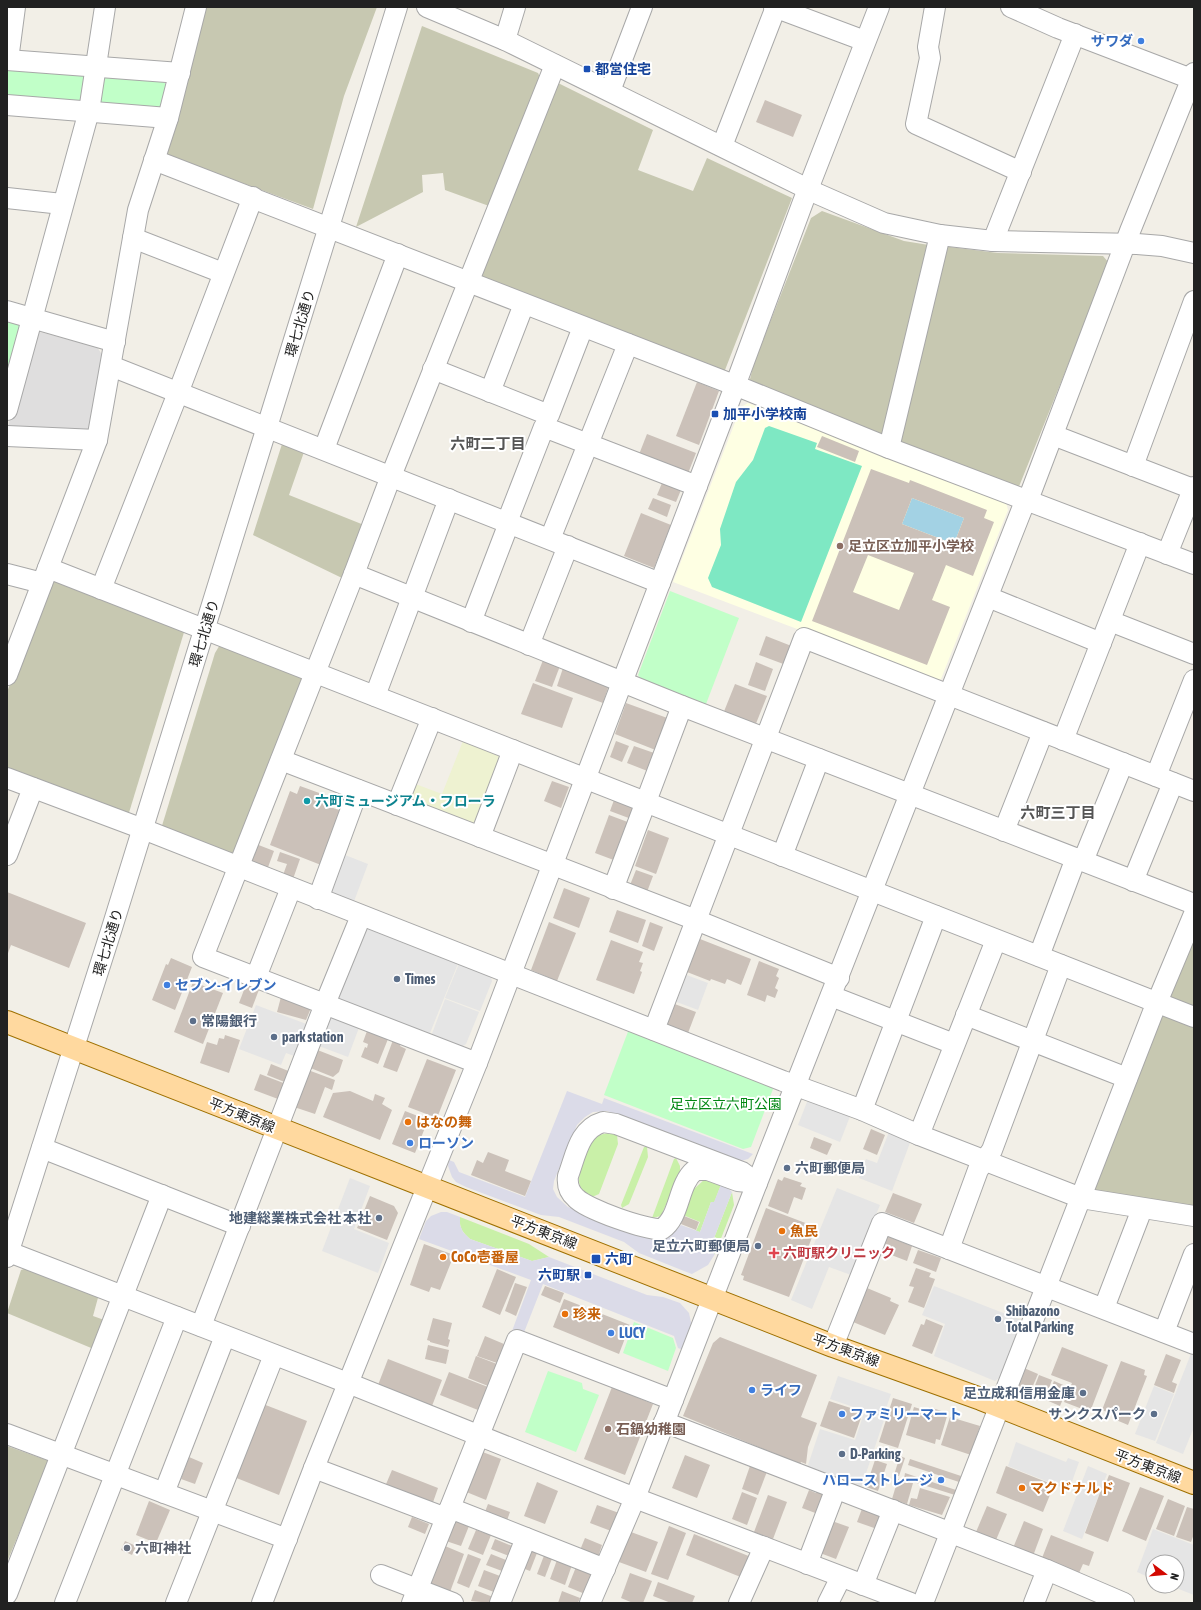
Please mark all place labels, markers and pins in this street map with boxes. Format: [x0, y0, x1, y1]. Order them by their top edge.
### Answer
place label: サワダ [1091, 33, 1133, 49]
marker: サワダ [1136, 36, 1146, 46]
place label: 都営住宅 [595, 61, 651, 77]
marker: 都営住宅 [582, 64, 592, 74]
place label: 加平小学校南 [723, 406, 807, 422]
marker: 加平小学校南 [710, 409, 720, 419]
place label: 足立区立加平小学校 [848, 538, 974, 554]
marker: 足立区立加平小学校 [835, 541, 845, 551]
place label: 六町ミュージアム・フローラ [315, 793, 496, 809]
marker: 六町ミュージアム・フローラ [302, 796, 312, 806]
place label: Times [405, 971, 436, 987]
marker: Times [392, 974, 402, 984]
place label: セブン-イレブン [175, 977, 277, 993]
marker: セブン-イレブン [162, 980, 172, 990]
place label: 常陽銀行 [201, 1013, 257, 1029]
marker: 常陽銀行 [188, 1016, 198, 1026]
place label: park station [282, 1029, 344, 1045]
marker: park station [269, 1032, 279, 1042]
place label: はなの舞 [416, 1114, 472, 1130]
marker: はなの舞 [403, 1117, 413, 1127]
place label: ローソン [418, 1135, 474, 1151]
marker: ローソン [405, 1138, 415, 1148]
place label: 六町郵便局 [795, 1160, 865, 1176]
marker: 六町郵便局 [782, 1163, 792, 1173]
place label: 地建総業株式会社 本社 [229, 1210, 371, 1226]
marker: 地建総業株式会社 本社 [374, 1213, 384, 1223]
place label: 魚民 [790, 1223, 818, 1239]
marker: 魚民 [777, 1226, 787, 1236]
place label: 足立六町郵便局 [652, 1238, 750, 1254]
marker: 足立六町郵便局 [753, 1241, 763, 1251]
place label: 六町駅クリニック [783, 1245, 895, 1261]
marker: 六町駅クリニック [768, 1247, 780, 1259]
place label: CoCo壱番屋 [451, 1249, 519, 1265]
place label: 六町 [605, 1251, 633, 1267]
marker: CoCo壱番屋 [438, 1252, 448, 1262]
marker: 六町 [590, 1253, 602, 1265]
place label: 六町駅 [538, 1267, 580, 1283]
marker: 六町駅 [583, 1270, 593, 1280]
place label: Shibazono Total Parking [1006, 1303, 1074, 1335]
place label: 珍来 [573, 1306, 601, 1322]
marker: 珍来 [560, 1309, 570, 1319]
marker: Shibazono Total Parking [993, 1314, 1003, 1324]
place label: LUCY [619, 1325, 646, 1341]
marker: LUCY [606, 1328, 616, 1338]
place label: ライフ [760, 1382, 802, 1398]
marker: ライフ [747, 1385, 757, 1395]
place label: 足立成和信用金庫 [963, 1385, 1075, 1401]
marker: 足立成和信用金庫 [1078, 1388, 1088, 1398]
place label: ファミリーマート [850, 1406, 962, 1422]
place label: サンクスパーク [1048, 1406, 1146, 1422]
marker: ファミリーマート [837, 1409, 847, 1419]
marker: サンクスパーク [1149, 1409, 1159, 1419]
place label: 石鍋幼稚園 [616, 1421, 686, 1437]
marker: 石鍋幼稚園 [603, 1424, 613, 1434]
place label: D-Parking [850, 1446, 902, 1462]
marker: D-Parking [837, 1449, 847, 1459]
place label: ハローストレージ [822, 1472, 933, 1488]
marker: ハローストレージ [936, 1475, 946, 1485]
place label: マクドナルド [1030, 1480, 1114, 1496]
marker: マクドナルド [1017, 1483, 1027, 1493]
place label: 六町神社 [135, 1540, 191, 1556]
marker: 六町神社 [122, 1543, 132, 1553]

